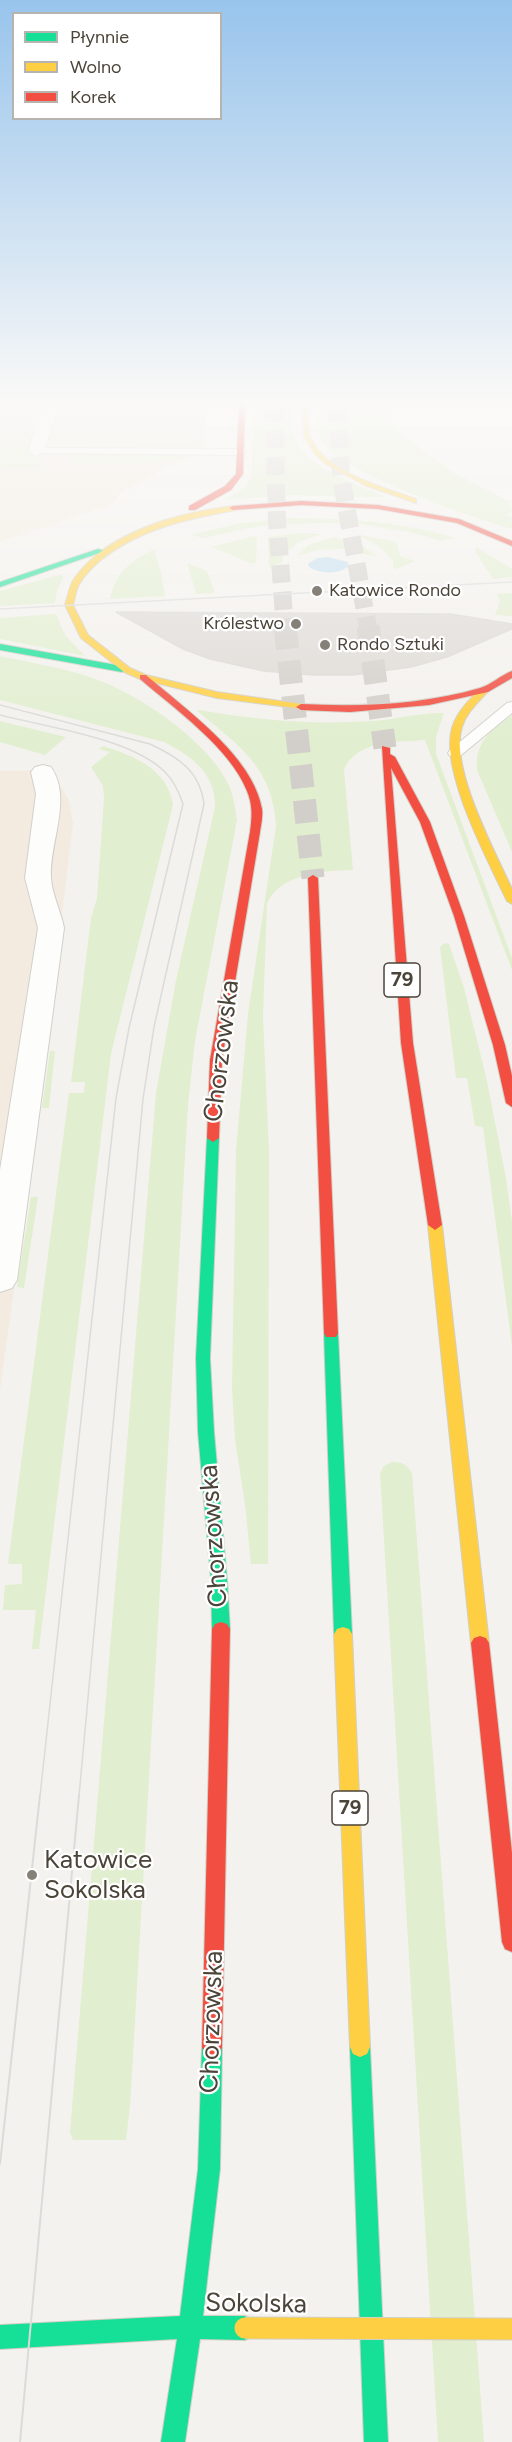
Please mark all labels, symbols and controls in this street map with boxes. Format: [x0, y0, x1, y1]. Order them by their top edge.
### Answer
legend [12, 12, 222, 120]
text: Płynnie [70, 26, 129, 48]
text: Wolno [70, 56, 121, 78]
text: Korek [70, 86, 116, 108]
place label: Katowice Rondo [329, 580, 461, 602]
marker: Katowice Rondo [310, 584, 324, 598]
place label: Królestwo [203, 613, 284, 635]
marker: Królestwo [289, 617, 303, 631]
place label: Rondo Sztuki [337, 634, 444, 656]
marker: Rondo Sztuki [318, 638, 332, 652]
road number: 79 [384, 963, 420, 997]
street label: Chorzowska [198, 978, 246, 1124]
street label: Chorzowska [193, 1464, 235, 1608]
road number: 79 [332, 1791, 368, 1825]
place label: Katowice Sokolska [44, 1844, 152, 1906]
marker: Katowice Sokolska [25, 1868, 39, 1882]
street label: Chorzowska [194, 1950, 230, 2094]
street label: Sokolska [205, 2288, 307, 2320]

